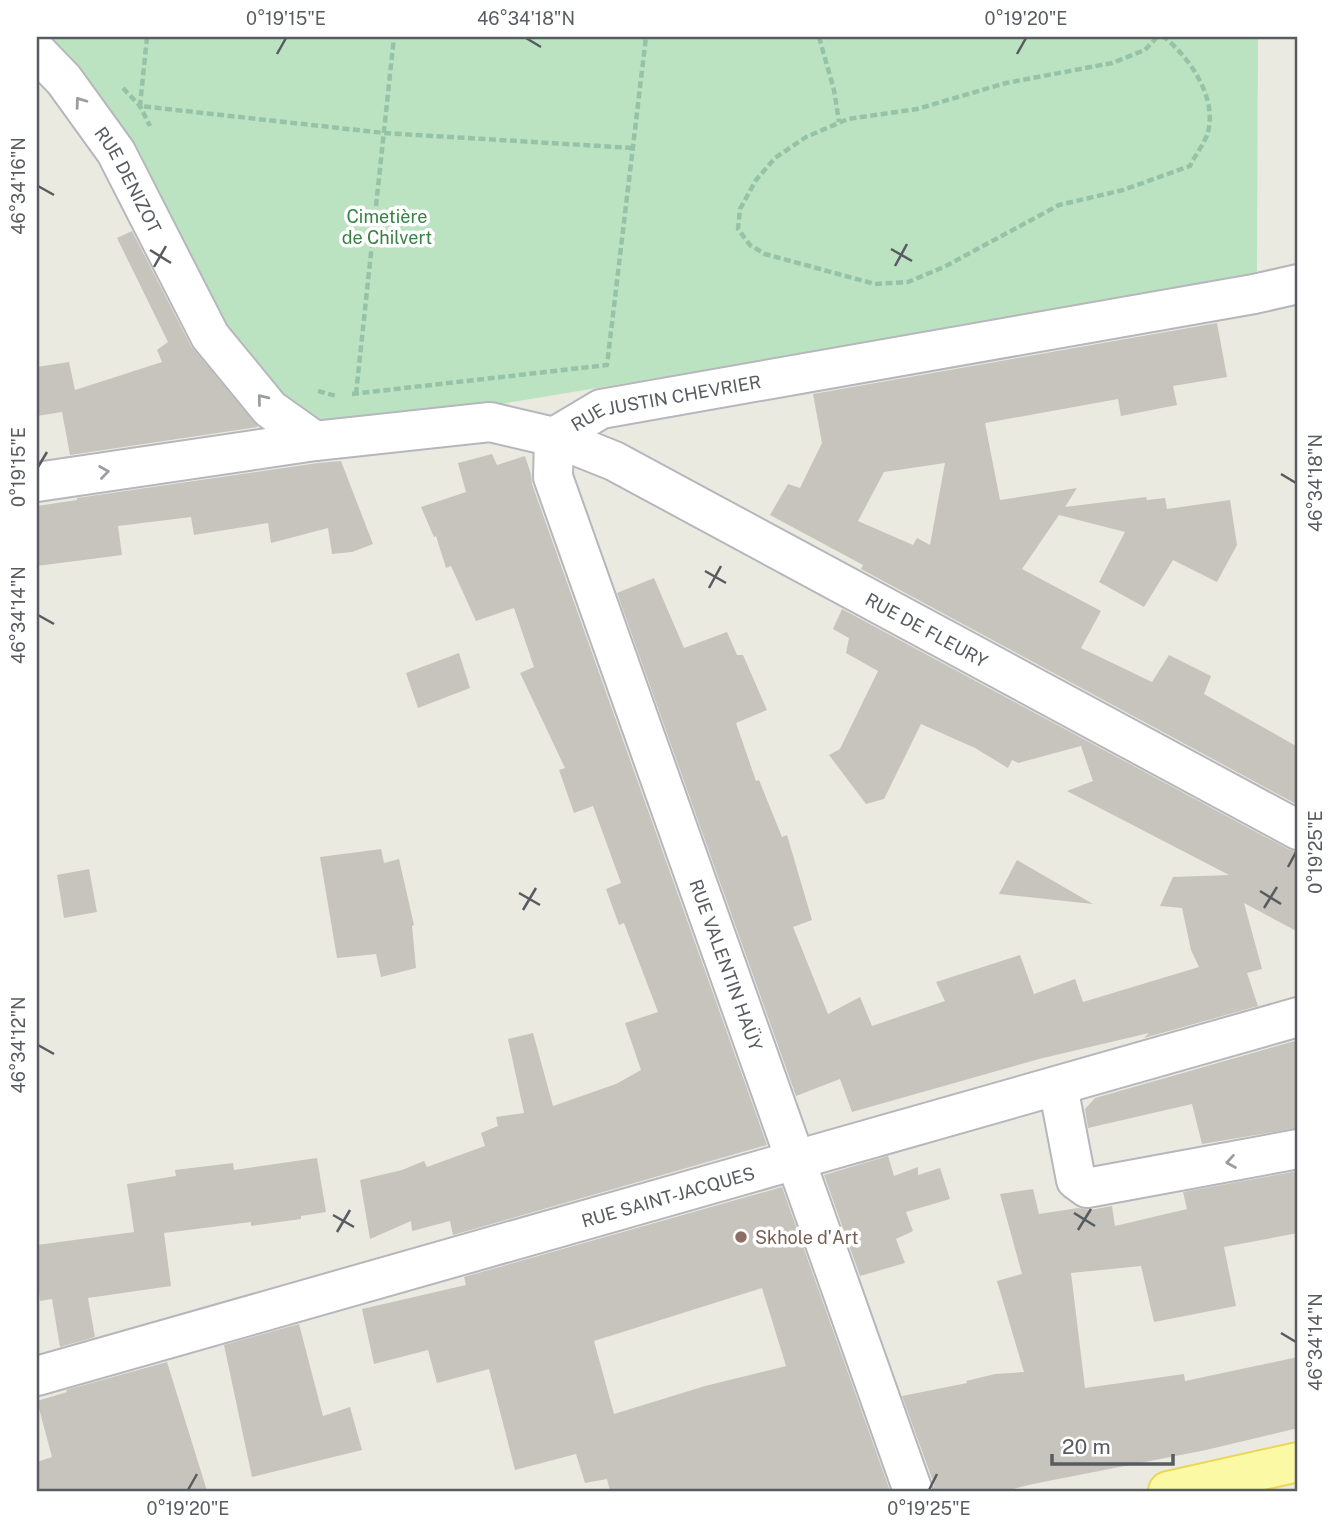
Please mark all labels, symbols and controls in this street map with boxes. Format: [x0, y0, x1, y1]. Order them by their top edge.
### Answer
text: 0°19'15"E [246, 8, 326, 29]
text: 46°34'18"N [477, 8, 575, 29]
text: 0°19'20"E [985, 8, 1067, 29]
one-way arrow [75, 97, 88, 110]
street label: RUE DENIZOT [91, 123, 166, 237]
text: 46°34'16"N [8, 137, 29, 235]
park label: Cimetière de Chilvert [342, 206, 432, 248]
street label: RUE JUSTIN CHEVRIER [567, 371, 763, 435]
one-way arrow [257, 395, 270, 407]
text: 0°19'15"E [8, 427, 29, 507]
text: 46°34'18"N [1305, 434, 1326, 532]
one-way arrow [98, 465, 110, 480]
text: 46°34'14"N [8, 566, 29, 664]
street label: RUE DE FLEURY [862, 588, 992, 671]
text: 0°19'25"E [1305, 810, 1326, 894]
street label: RUE VALENTIN HAÜY [685, 876, 768, 1054]
text: 46°34'12"N [8, 996, 29, 1094]
one-way arrow [1225, 1153, 1237, 1168]
street label: RUE SAINT-JACQUES [579, 1162, 757, 1231]
place label: Skhole d'Art [755, 1227, 859, 1248]
marker: Skhole d'Art [733, 1229, 749, 1245]
text: 46°34'14"N [1305, 1293, 1326, 1391]
scale bar [1052, 1423, 1172, 1467]
text: 20 m [1062, 1434, 1111, 1459]
text: 0°19'20"E [147, 1498, 229, 1519]
text: 0°19'25"E [887, 1498, 971, 1519]

